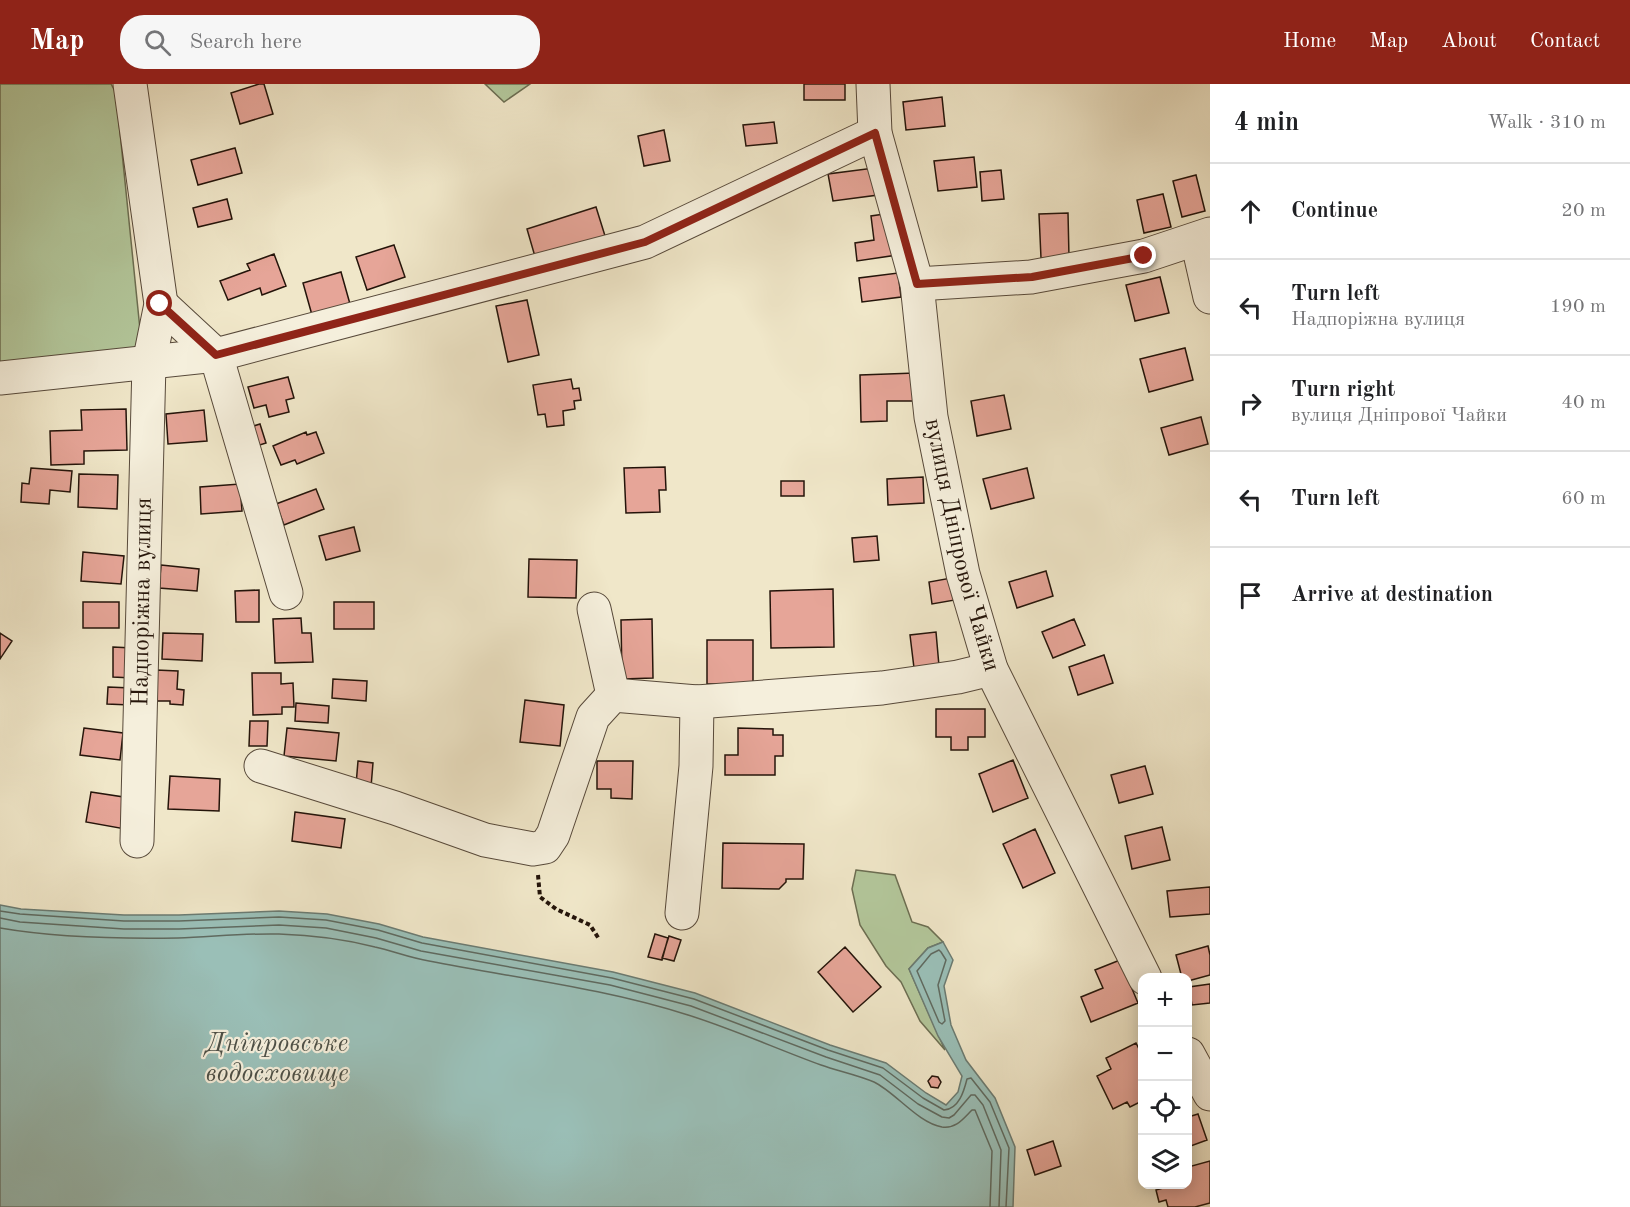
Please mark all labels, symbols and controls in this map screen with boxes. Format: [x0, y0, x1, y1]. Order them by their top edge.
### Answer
search box [120, 15, 540, 69]
icon: search [141, 26, 174, 59]
text: Map [30, 28, 84, 56]
text: Search here [189, 31, 302, 53]
text: Home [1283, 31, 1336, 52]
text: Map [1369, 31, 1408, 52]
text: About [1441, 31, 1497, 52]
text: Contact [1530, 31, 1600, 52]
text: 4 min [1234, 110, 1299, 136]
text: Walk · 310 m [1487, 113, 1606, 133]
icon: ahead [1234, 195, 1267, 228]
text: Continue [1291, 200, 1378, 222]
text: 20 m [1561, 201, 1606, 221]
route end [1130, 242, 1156, 268]
text: Turn left [1291, 283, 1380, 305]
route start [146, 290, 172, 316]
icon: left [1234, 291, 1267, 324]
text: 190 m [1550, 297, 1606, 317]
text: Надпоріжна вулиця [1291, 310, 1465, 330]
text: Turn right [1291, 379, 1395, 401]
icon: right [1234, 387, 1267, 420]
text: 40 m [1561, 393, 1606, 413]
text: вулиця Дніпрової Чайки [1291, 406, 1507, 426]
street label: вулиця Дніпрової Чайки [920, 416, 1003, 674]
icon: left [1234, 483, 1267, 516]
text: Turn left [1291, 488, 1380, 510]
text: 60 m [1561, 489, 1606, 509]
street label: Надпоріжна вулиця [129, 497, 157, 707]
icon: arrive [1234, 579, 1267, 612]
text: Arrive at destination [1291, 584, 1493, 606]
map controls [1138, 973, 1192, 1189]
button: + [1138, 973, 1192, 1027]
button: − [1138, 1027, 1192, 1081]
water label: Дніпровське водосховище [203, 1031, 349, 1087]
button: locate [1138, 1081, 1192, 1135]
button: layers [1138, 1135, 1192, 1189]

